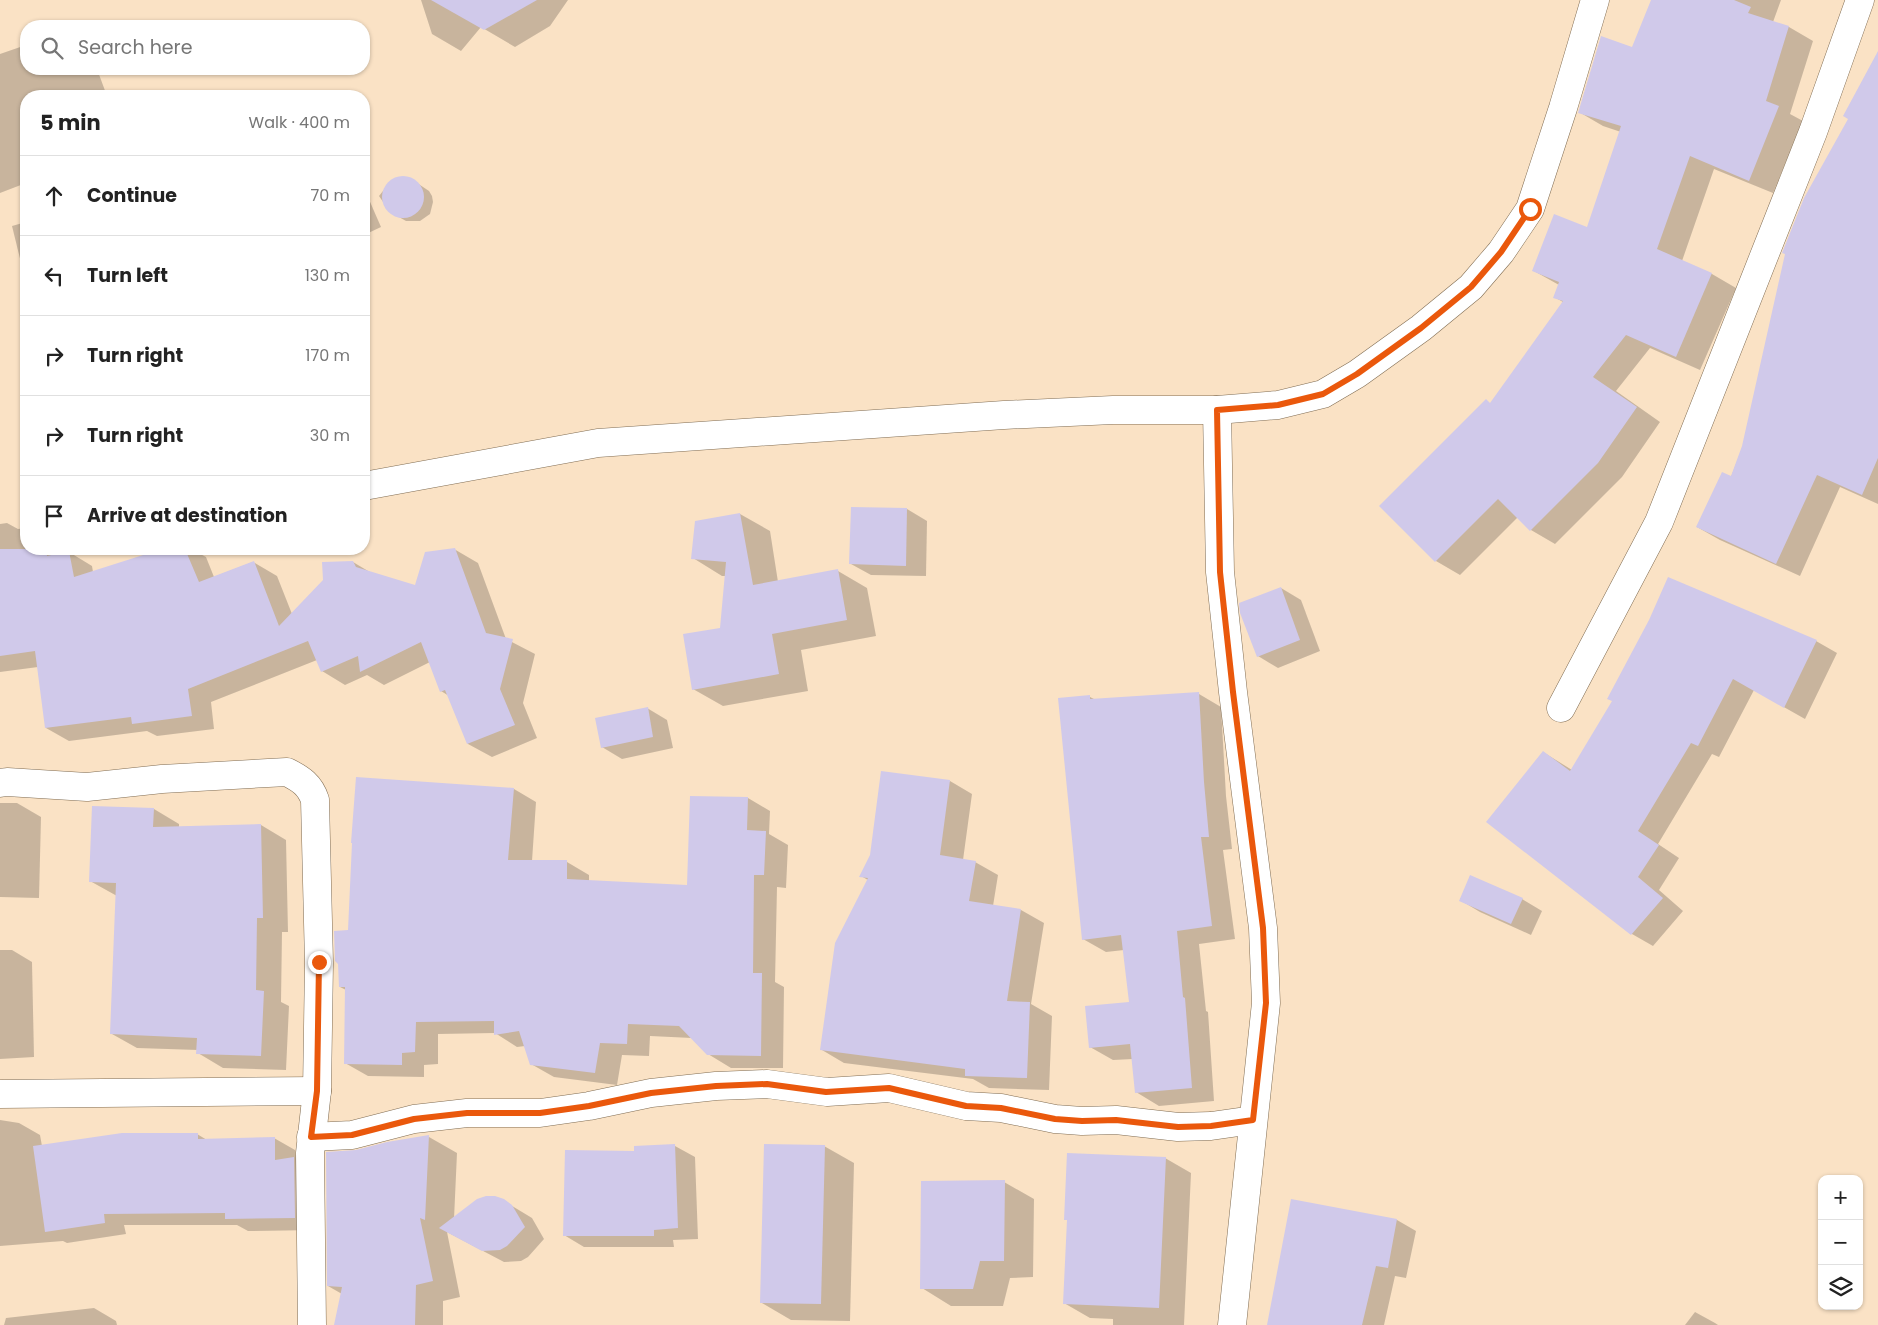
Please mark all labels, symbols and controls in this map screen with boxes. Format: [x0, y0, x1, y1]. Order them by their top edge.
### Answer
search box [20, 20, 370, 75]
icon: search [38, 34, 66, 62]
text: Search here [78, 34, 192, 61]
text: 5 min [40, 108, 101, 137]
text: Walk · 400 m [249, 111, 350, 134]
icon: ahead [40, 182, 68, 210]
text: Continue [87, 182, 177, 209]
text: 70 m [310, 184, 350, 207]
route start [1519, 198, 1542, 221]
icon: left [40, 262, 68, 290]
text: Turn left [87, 262, 168, 289]
text: 130 m [305, 264, 350, 287]
icon: right [40, 342, 68, 370]
text: Turn right [87, 342, 183, 369]
text: 170 m [305, 344, 350, 367]
icon: right [40, 422, 68, 450]
text: Turn right [87, 422, 183, 449]
text: 30 m [310, 424, 350, 447]
icon: arrive [40, 502, 68, 530]
text: Arrive at destination [87, 502, 288, 529]
route end [308, 951, 331, 974]
map controls [1818, 1175, 1863, 1310]
button: + [1818, 1175, 1863, 1220]
button: − [1818, 1220, 1863, 1265]
button: layers [1818, 1265, 1863, 1310]

